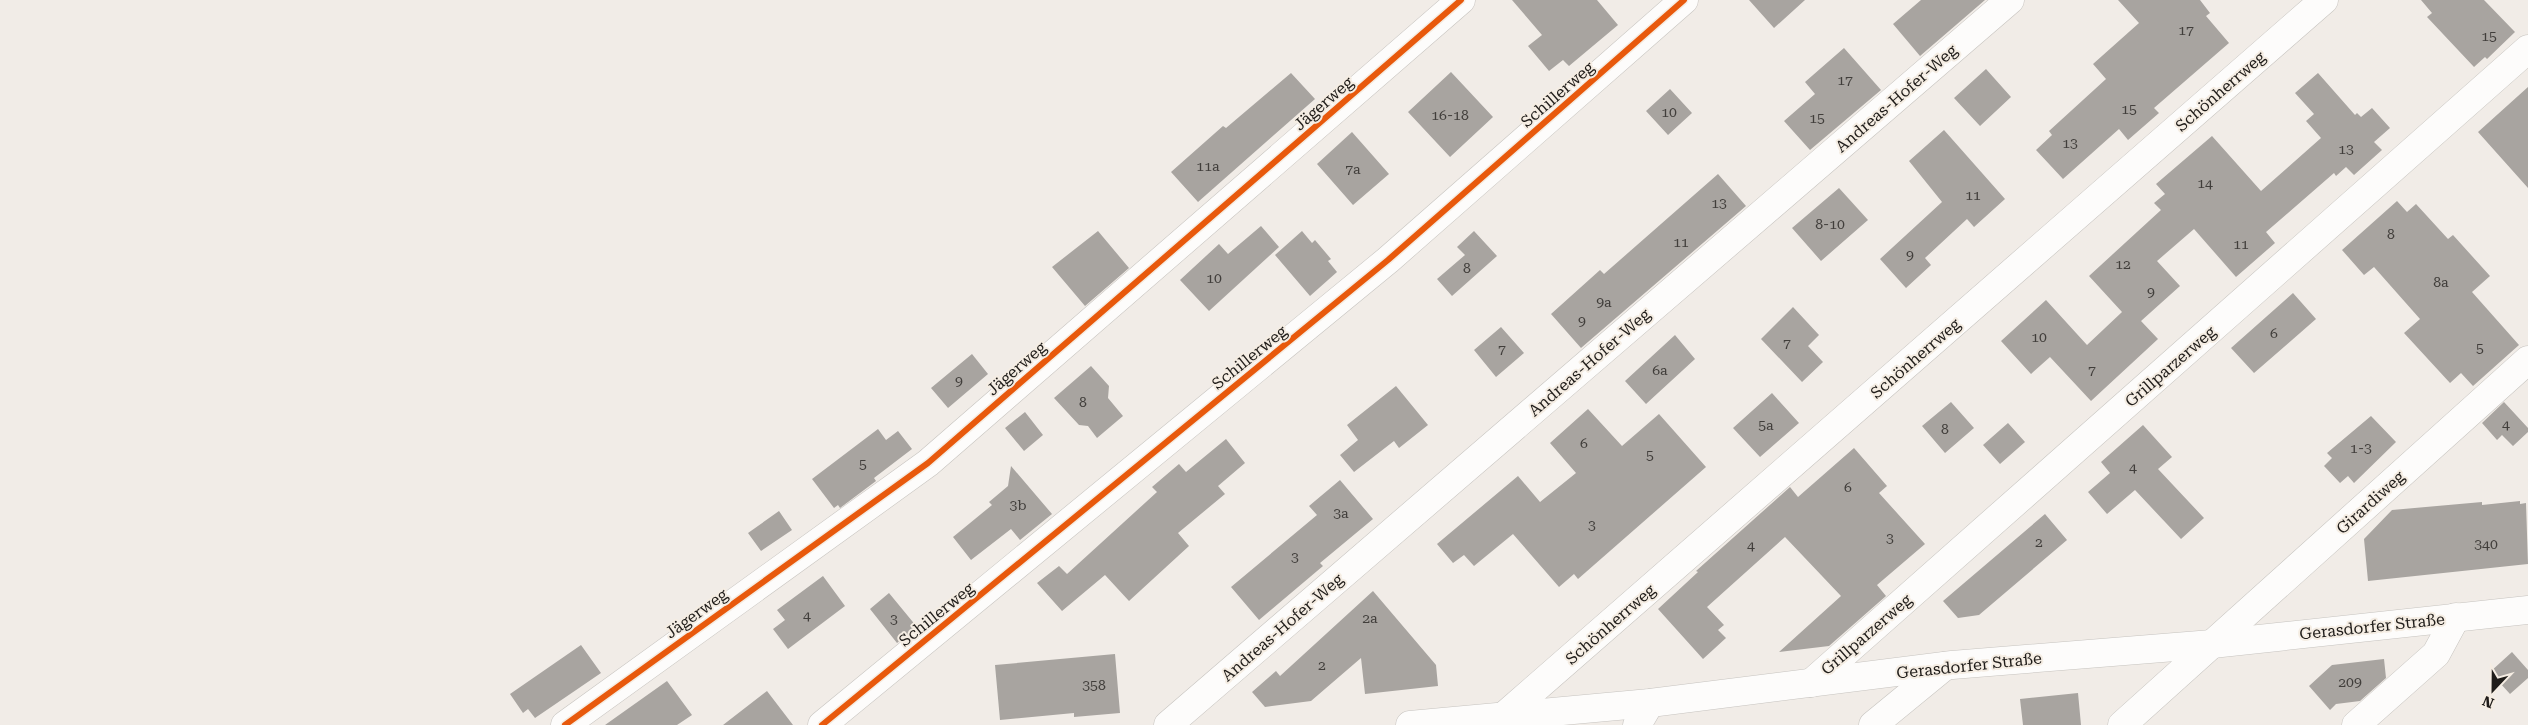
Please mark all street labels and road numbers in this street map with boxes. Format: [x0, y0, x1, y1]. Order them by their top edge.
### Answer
street label: Andreas-Hofer-Weg [1832, 40, 1962, 156]
street label: Schönherrweg [2172, 47, 2270, 136]
street label: Schillerweg [1517, 57, 1599, 131]
street label: Jägerweg [1290, 72, 1358, 134]
street label: Andreas-Hofer-Weg [1525, 304, 1655, 420]
street label: Schönherrweg [1867, 314, 1965, 403]
street label: Schillerweg [1208, 321, 1291, 393]
street label: Grillparzerweg [2121, 321, 2220, 411]
street label: Jägerweg [983, 337, 1051, 399]
street label: Girardiweg [2332, 466, 2409, 538]
street label: Andreas-Hofer-Weg [1218, 569, 1348, 685]
street label: Schillerweg [895, 578, 978, 650]
street label: Schönherrweg [1562, 580, 1660, 669]
street label: Jägerweg [661, 584, 732, 642]
street label: Grillparzerweg [1817, 589, 1916, 679]
street label: Gerasdorfer Straße [2298, 609, 2446, 644]
street label: Gerasdorfer Straße [1895, 648, 2043, 683]

